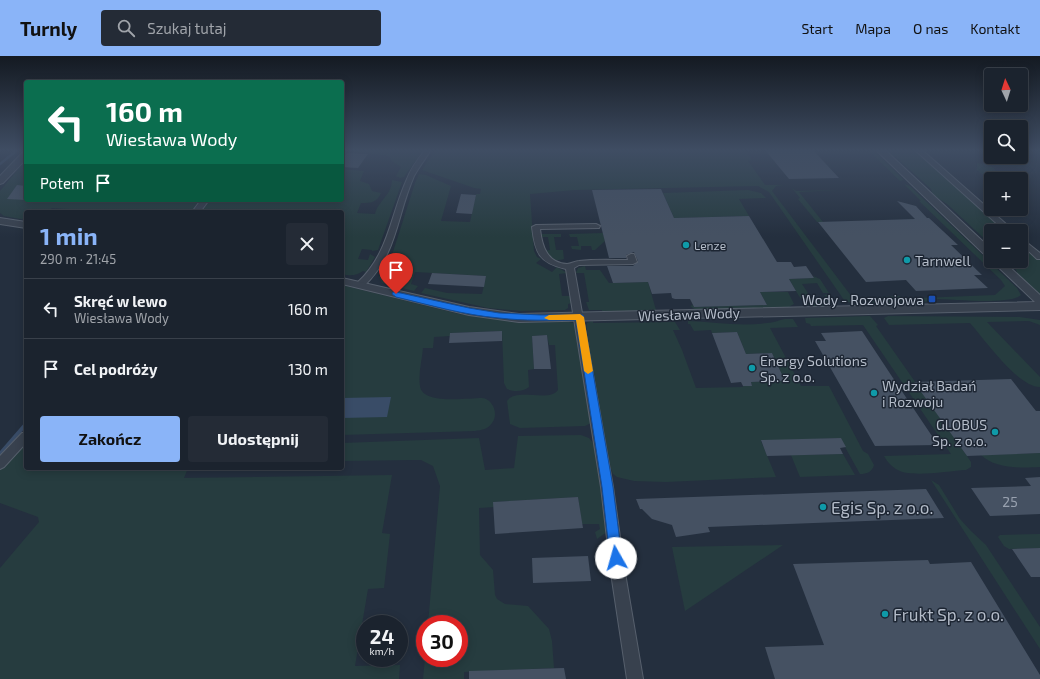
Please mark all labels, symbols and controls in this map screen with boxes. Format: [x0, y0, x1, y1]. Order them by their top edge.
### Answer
search box [101, 10, 381, 46]
text: Turnly [20, 17, 77, 40]
icon: search [115, 17, 137, 39]
text: Szukaj tutaj [147, 19, 227, 37]
text: Start [801, 20, 833, 37]
text: Mapa [855, 20, 891, 37]
text: O nas [913, 20, 948, 37]
text: Kontakt [970, 20, 1020, 37]
north arrow [984, 68, 1028, 112]
map controls [984, 68, 1028, 268]
text: 160 m [106, 94, 183, 128]
icon: left [40, 96, 92, 148]
button: search [984, 120, 1028, 164]
text: Wiesława Wody [106, 128, 237, 150]
icon: arrive [92, 172, 114, 194]
button: + [984, 172, 1028, 216]
text: Potem [40, 174, 84, 192]
text: 1 min [40, 221, 98, 250]
button: close [286, 223, 328, 265]
button: − [984, 224, 1028, 268]
place label: Lenze [694, 238, 726, 252]
marker: Lenze [681, 240, 691, 250]
text: 290 m · 21:45 [40, 251, 116, 267]
place label: Tarnwell [915, 252, 971, 269]
pin [379, 253, 413, 294]
marker: Tarnwell [902, 255, 912, 265]
icon: arrive [385, 259, 407, 281]
place label: Wody - Rozwojowa [802, 291, 924, 308]
text: Skręć w lewo [74, 292, 167, 310]
marker: Wody - Rozwojowa [927, 294, 937, 304]
icon: left [40, 298, 62, 320]
text: 160 m [288, 300, 328, 318]
street label: Wiesława Wody [638, 304, 741, 324]
text: Wiesława Wody [74, 310, 169, 326]
place label: Energy Solutions Sp. z o.o. [760, 352, 867, 385]
icon: arrive [40, 358, 62, 380]
text: Cel podróży [74, 360, 157, 378]
text: 130 m [288, 360, 328, 378]
marker: Energy Solutions Sp. z o.o. [747, 363, 757, 373]
place label: Wydział Badań i Rozwoju [882, 377, 976, 410]
marker: Wydział Badań i Rozwoju [869, 388, 879, 398]
button: Zakończ [40, 416, 180, 462]
button: Udostępnij [188, 416, 328, 462]
place label: GLOBUS Sp. z o.o. [932, 416, 987, 449]
marker: GLOBUS Sp. z o.o. [990, 427, 1000, 437]
house number: 25 [1002, 493, 1018, 510]
place label: Egis Sp. z o.o. [831, 497, 933, 518]
marker: Egis Sp. z o.o. [818, 502, 828, 512]
position arrow [595, 537, 637, 579]
place label: Frukt Sp. z o.o. [893, 604, 1004, 625]
marker: Frukt Sp. z o.o. [880, 609, 890, 619]
speed limit sign: 30 [416, 615, 468, 667]
text: 24 [370, 624, 394, 648]
text: km/h [370, 645, 394, 657]

